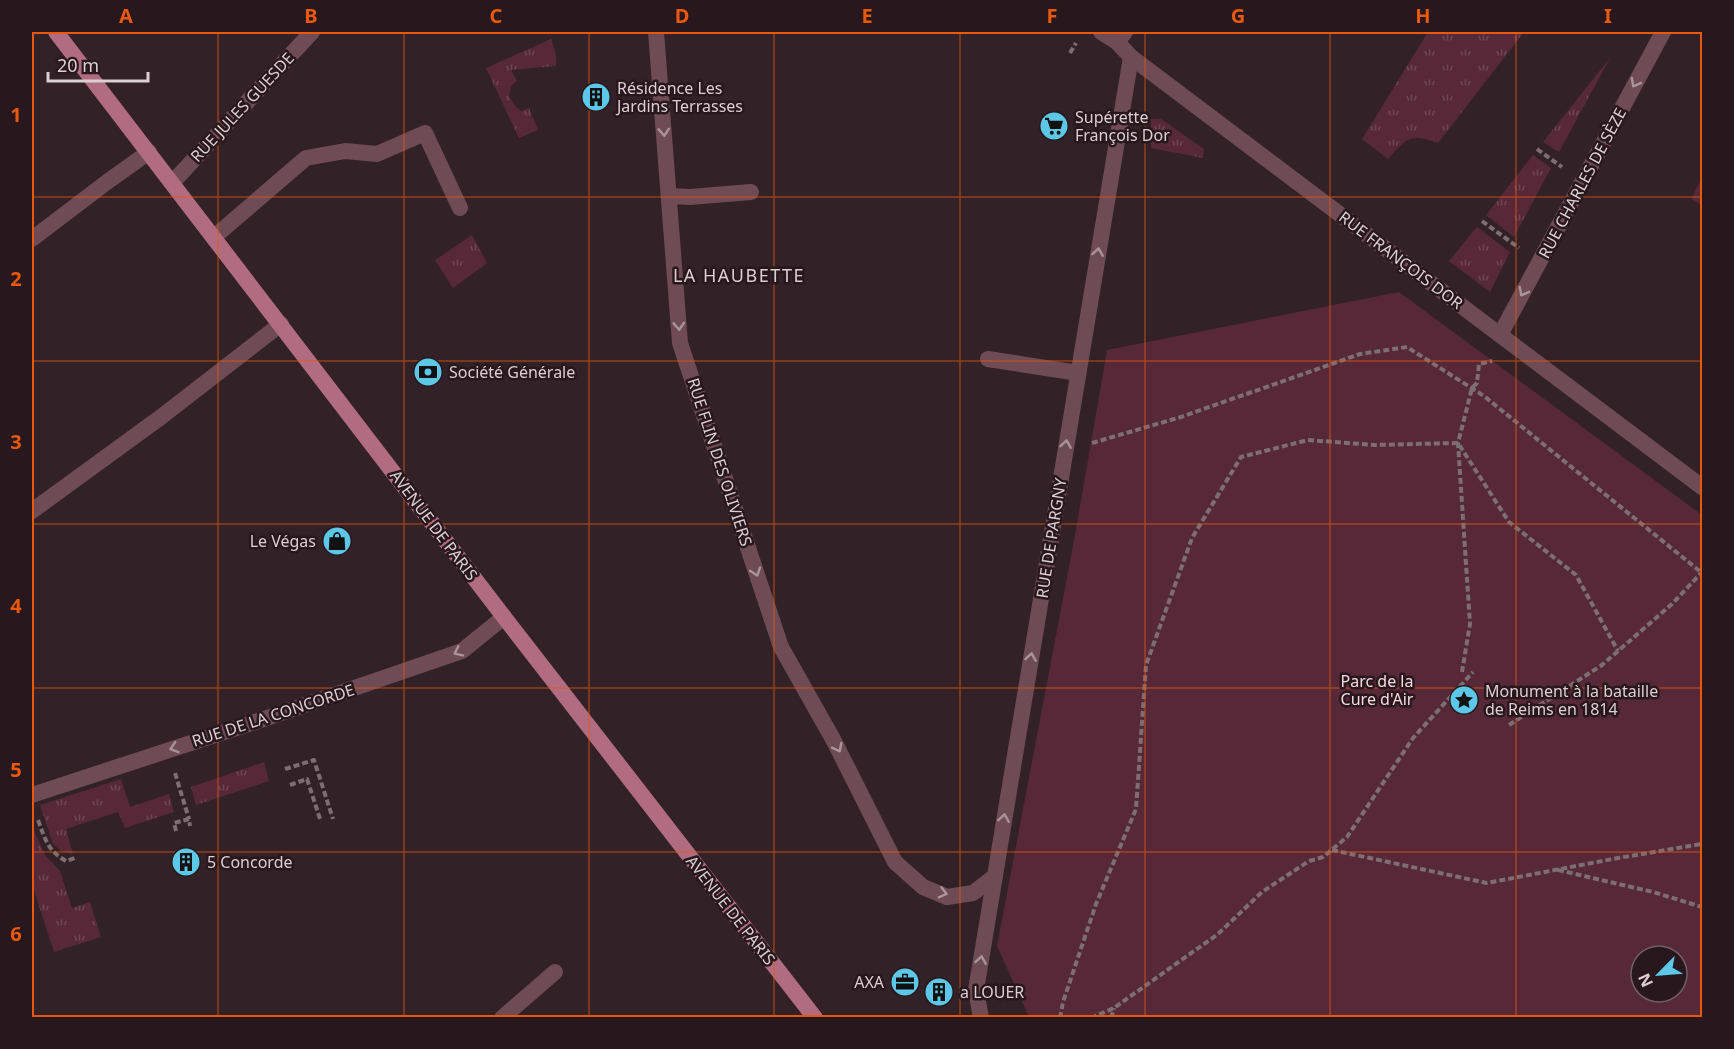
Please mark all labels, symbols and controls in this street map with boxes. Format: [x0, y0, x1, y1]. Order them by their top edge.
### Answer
text: A [119, 2, 133, 29]
text: B [304, 2, 318, 29]
text: C [490, 2, 503, 29]
text: D [675, 2, 689, 29]
text: E [861, 2, 873, 29]
text: F [1047, 2, 1057, 29]
text: G [1231, 2, 1245, 29]
text: H [1415, 2, 1431, 29]
text: I [1604, 2, 1612, 29]
scale bar [48, 45, 148, 83]
street label: RUE JULES GUESDE [185, 47, 299, 167]
text: 20 m [57, 53, 99, 77]
place label: Résidence Les Jardins Terrasses [615, 77, 743, 117]
one-way arrow [1631, 77, 1642, 87]
building icon: Résidence Les Jardins Terrasses [580, 81, 612, 113]
text: 1 [10, 101, 22, 128]
street label: RUE CHARLES DE SÈZE [1533, 104, 1631, 262]
place label: Supérette François Dor [1075, 106, 1170, 146]
supermarket icon: Supérette François Dor [1038, 110, 1070, 142]
one-way arrow [657, 127, 670, 136]
street label: RUE FRANÇOIS DOR [1334, 206, 1468, 314]
one-way arrow [1092, 247, 1104, 257]
district label: LA HAUBETTE [673, 263, 805, 287]
text: 2 [10, 265, 22, 292]
one-way arrow [1519, 286, 1530, 296]
one-way arrow [672, 322, 685, 331]
bank icon: Société Générale [412, 356, 444, 388]
place label: Société Générale [449, 361, 575, 383]
street label: RUE FLIN DES OLIVIERS [682, 375, 758, 549]
text: 3 [10, 428, 22, 455]
one-way arrow [1060, 440, 1072, 449]
street label: AVENUE DE PARIS [385, 465, 483, 585]
street label: RUE DE PARGNY [1031, 475, 1072, 600]
shop icon: Le Végas [321, 525, 353, 557]
place label: Le Végas [250, 530, 316, 552]
one-way arrow [749, 566, 761, 577]
text: 4 [10, 592, 22, 619]
one-way arrow [453, 644, 464, 656]
one-way arrow [1024, 653, 1037, 663]
park label: Parc de la Cure d'Air [1341, 670, 1414, 710]
street label: RUE DE LA CONCORDE [189, 678, 357, 752]
place label: Monument à la bataille de Reims en 1814 [1485, 680, 1658, 720]
place icon: Monument à la bataille de Reims en 1814 [1448, 684, 1480, 716]
one-way arrow [169, 741, 180, 754]
one-way arrow [830, 742, 842, 753]
text: 5 [10, 756, 22, 783]
one-way arrow [998, 813, 1010, 823]
building icon: 5 Concorde [170, 846, 202, 878]
place label: 5 Concorde [207, 851, 293, 873]
street label: AVENUE DE PARIS [681, 851, 781, 969]
one-way arrow [937, 886, 947, 899]
text: 6 [10, 920, 22, 947]
north arrow [1629, 944, 1689, 1004]
one-way arrow [974, 955, 986, 965]
office icon: AXA [889, 966, 921, 998]
text: N [1633, 970, 1658, 991]
place label: AXA [854, 971, 885, 993]
building icon: a LOUER [923, 976, 955, 1008]
place label: a LOUER [960, 981, 1024, 1003]

